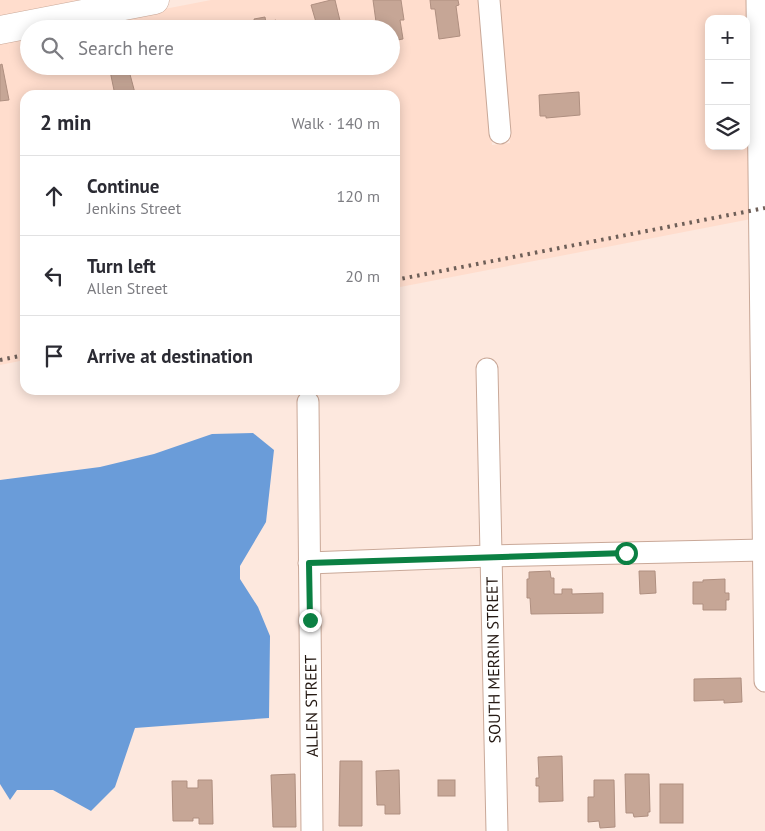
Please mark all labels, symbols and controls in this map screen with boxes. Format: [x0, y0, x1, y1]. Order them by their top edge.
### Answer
map controls [705, 15, 750, 150]
button: + [705, 15, 750, 60]
search box [20, 20, 400, 75]
icon: search [38, 34, 66, 62]
text: Search here [78, 36, 174, 60]
button: − [705, 60, 750, 105]
button: layers [705, 105, 750, 150]
text: 2 min [40, 109, 91, 136]
text: Walk · 140 m [291, 113, 380, 133]
text: Continue [87, 174, 159, 198]
icon: ahead [40, 182, 68, 210]
text: 120 m [337, 186, 380, 206]
text: Jenkins Street [87, 198, 181, 218]
text: Turn left [87, 254, 156, 278]
icon: left [40, 262, 68, 290]
text: 20 m [345, 266, 380, 286]
text: Allen Street [87, 278, 168, 298]
icon: arrive [40, 342, 68, 370]
text: Arrive at destination [87, 344, 253, 368]
route start [615, 542, 638, 565]
street label: SOUTH MERRIN STREET [482, 576, 504, 744]
route end [299, 609, 322, 632]
street label: ALLEN STREET [300, 654, 322, 757]

